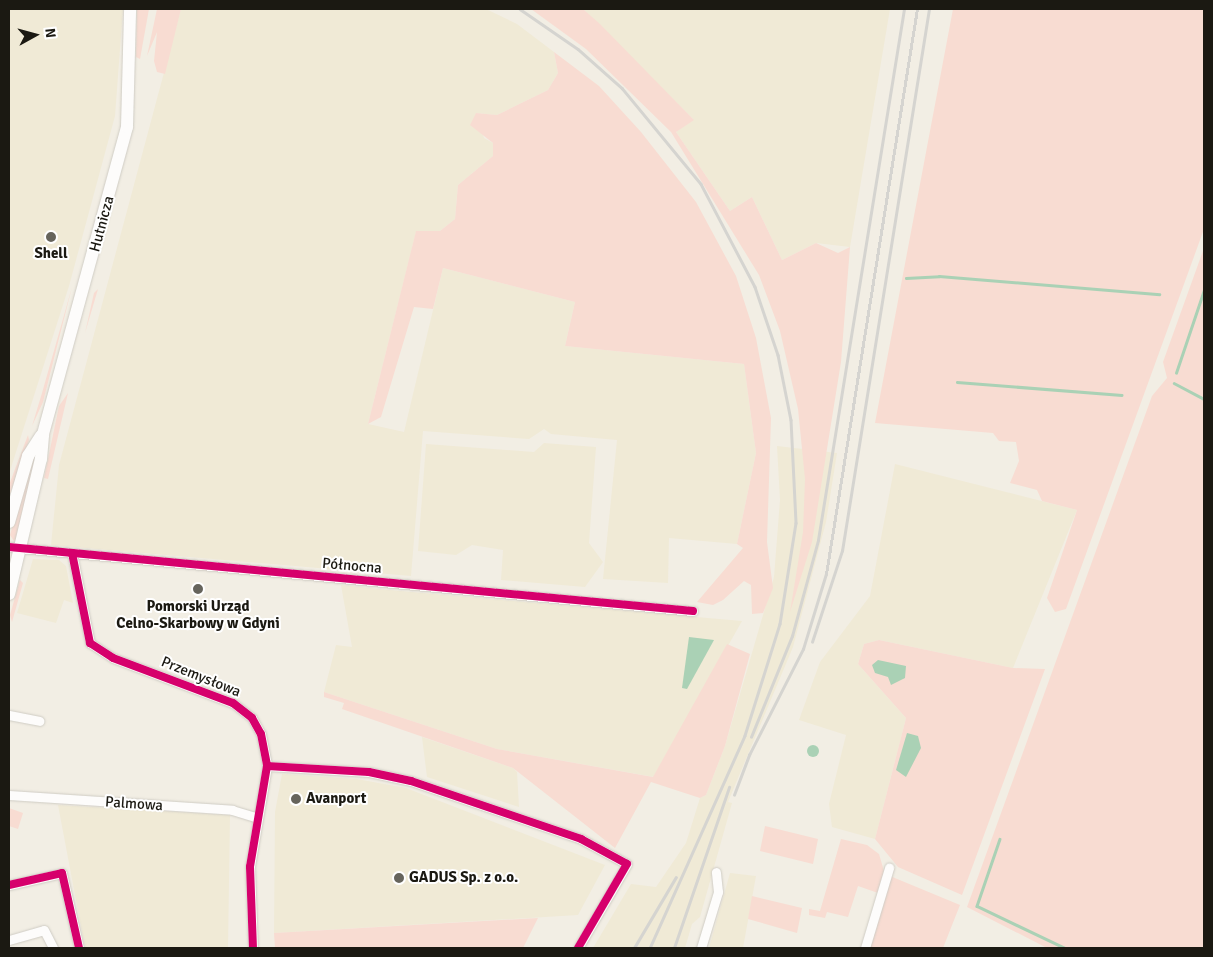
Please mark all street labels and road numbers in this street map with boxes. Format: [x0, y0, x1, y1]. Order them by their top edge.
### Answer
street label: Hutnicza [86, 194, 118, 254]
street label: Północna [321, 554, 383, 578]
street label: Przemysłowa [159, 653, 243, 701]
street label: Palmowa [104, 793, 164, 815]

